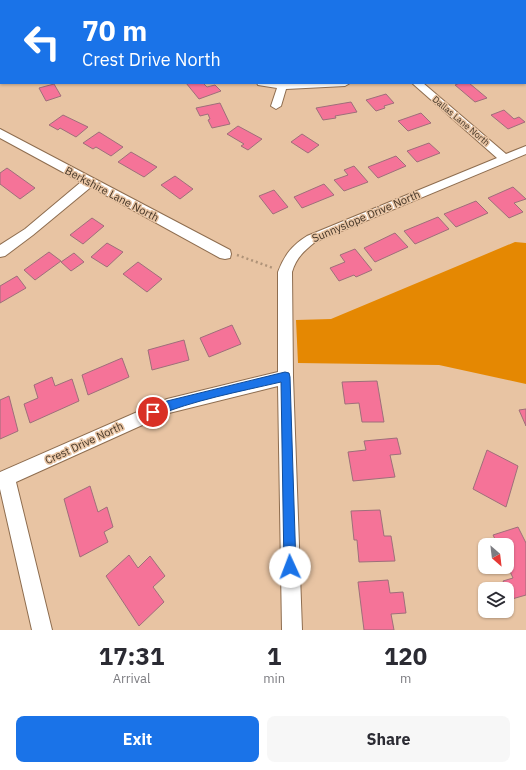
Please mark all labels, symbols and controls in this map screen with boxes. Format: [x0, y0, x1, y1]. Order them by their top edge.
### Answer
text: 70 m [82, 12, 147, 49]
icon: left [16, 16, 68, 68]
text: Crest Drive North [82, 48, 221, 71]
street label: Dallas Lane North [430, 93, 492, 148]
street label: Berkshire Lane North [63, 163, 161, 225]
street label: Sunnyslope Drive North [310, 187, 422, 245]
pin [136, 395, 170, 429]
icon: arrive [142, 401, 164, 423]
street label: Crest Drive North [43, 419, 125, 467]
north arrow [478, 538, 514, 574]
map controls [478, 538, 514, 618]
position arrow [269, 546, 311, 588]
button: layers [478, 582, 514, 618]
text: 17:31 [99, 640, 164, 672]
text: 1 [267, 640, 281, 672]
text: 120 [384, 640, 427, 672]
text: Arrival [113, 670, 151, 687]
text: min [263, 670, 285, 687]
text: m [400, 670, 411, 687]
button: Exit [16, 716, 259, 762]
button: Share [267, 716, 510, 762]

